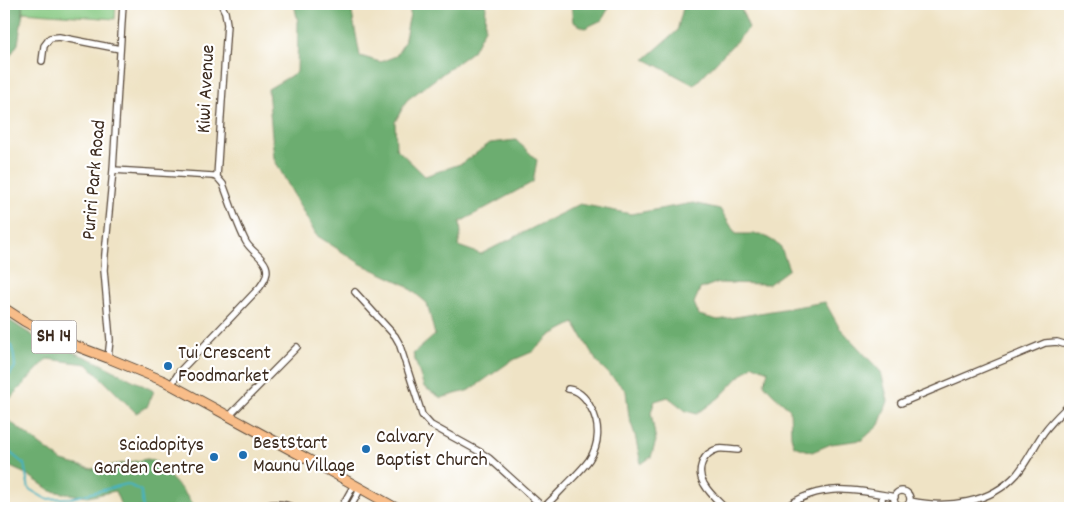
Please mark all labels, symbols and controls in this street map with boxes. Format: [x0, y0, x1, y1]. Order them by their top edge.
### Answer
street label: Kiwi Avenue [191, 44, 223, 134]
street label: Puriri Park Road [76, 119, 114, 241]
road number: SH 14 [32, 321, 76, 354]
place label: Tui Crescent Foodmarket [178, 340, 271, 391]
marker: Tui Crescent Foodmarket [162, 360, 174, 372]
place label: Calvary Baptist Church [376, 424, 488, 475]
place label: BestStart Maunu Village [253, 430, 355, 481]
place label: Sciadopitys Garden Centre [94, 432, 204, 483]
marker: Calvary Baptist Church [360, 443, 372, 455]
marker: BestStart Maunu Village [237, 449, 249, 461]
marker: Sciadopitys Garden Centre [208, 451, 220, 463]

